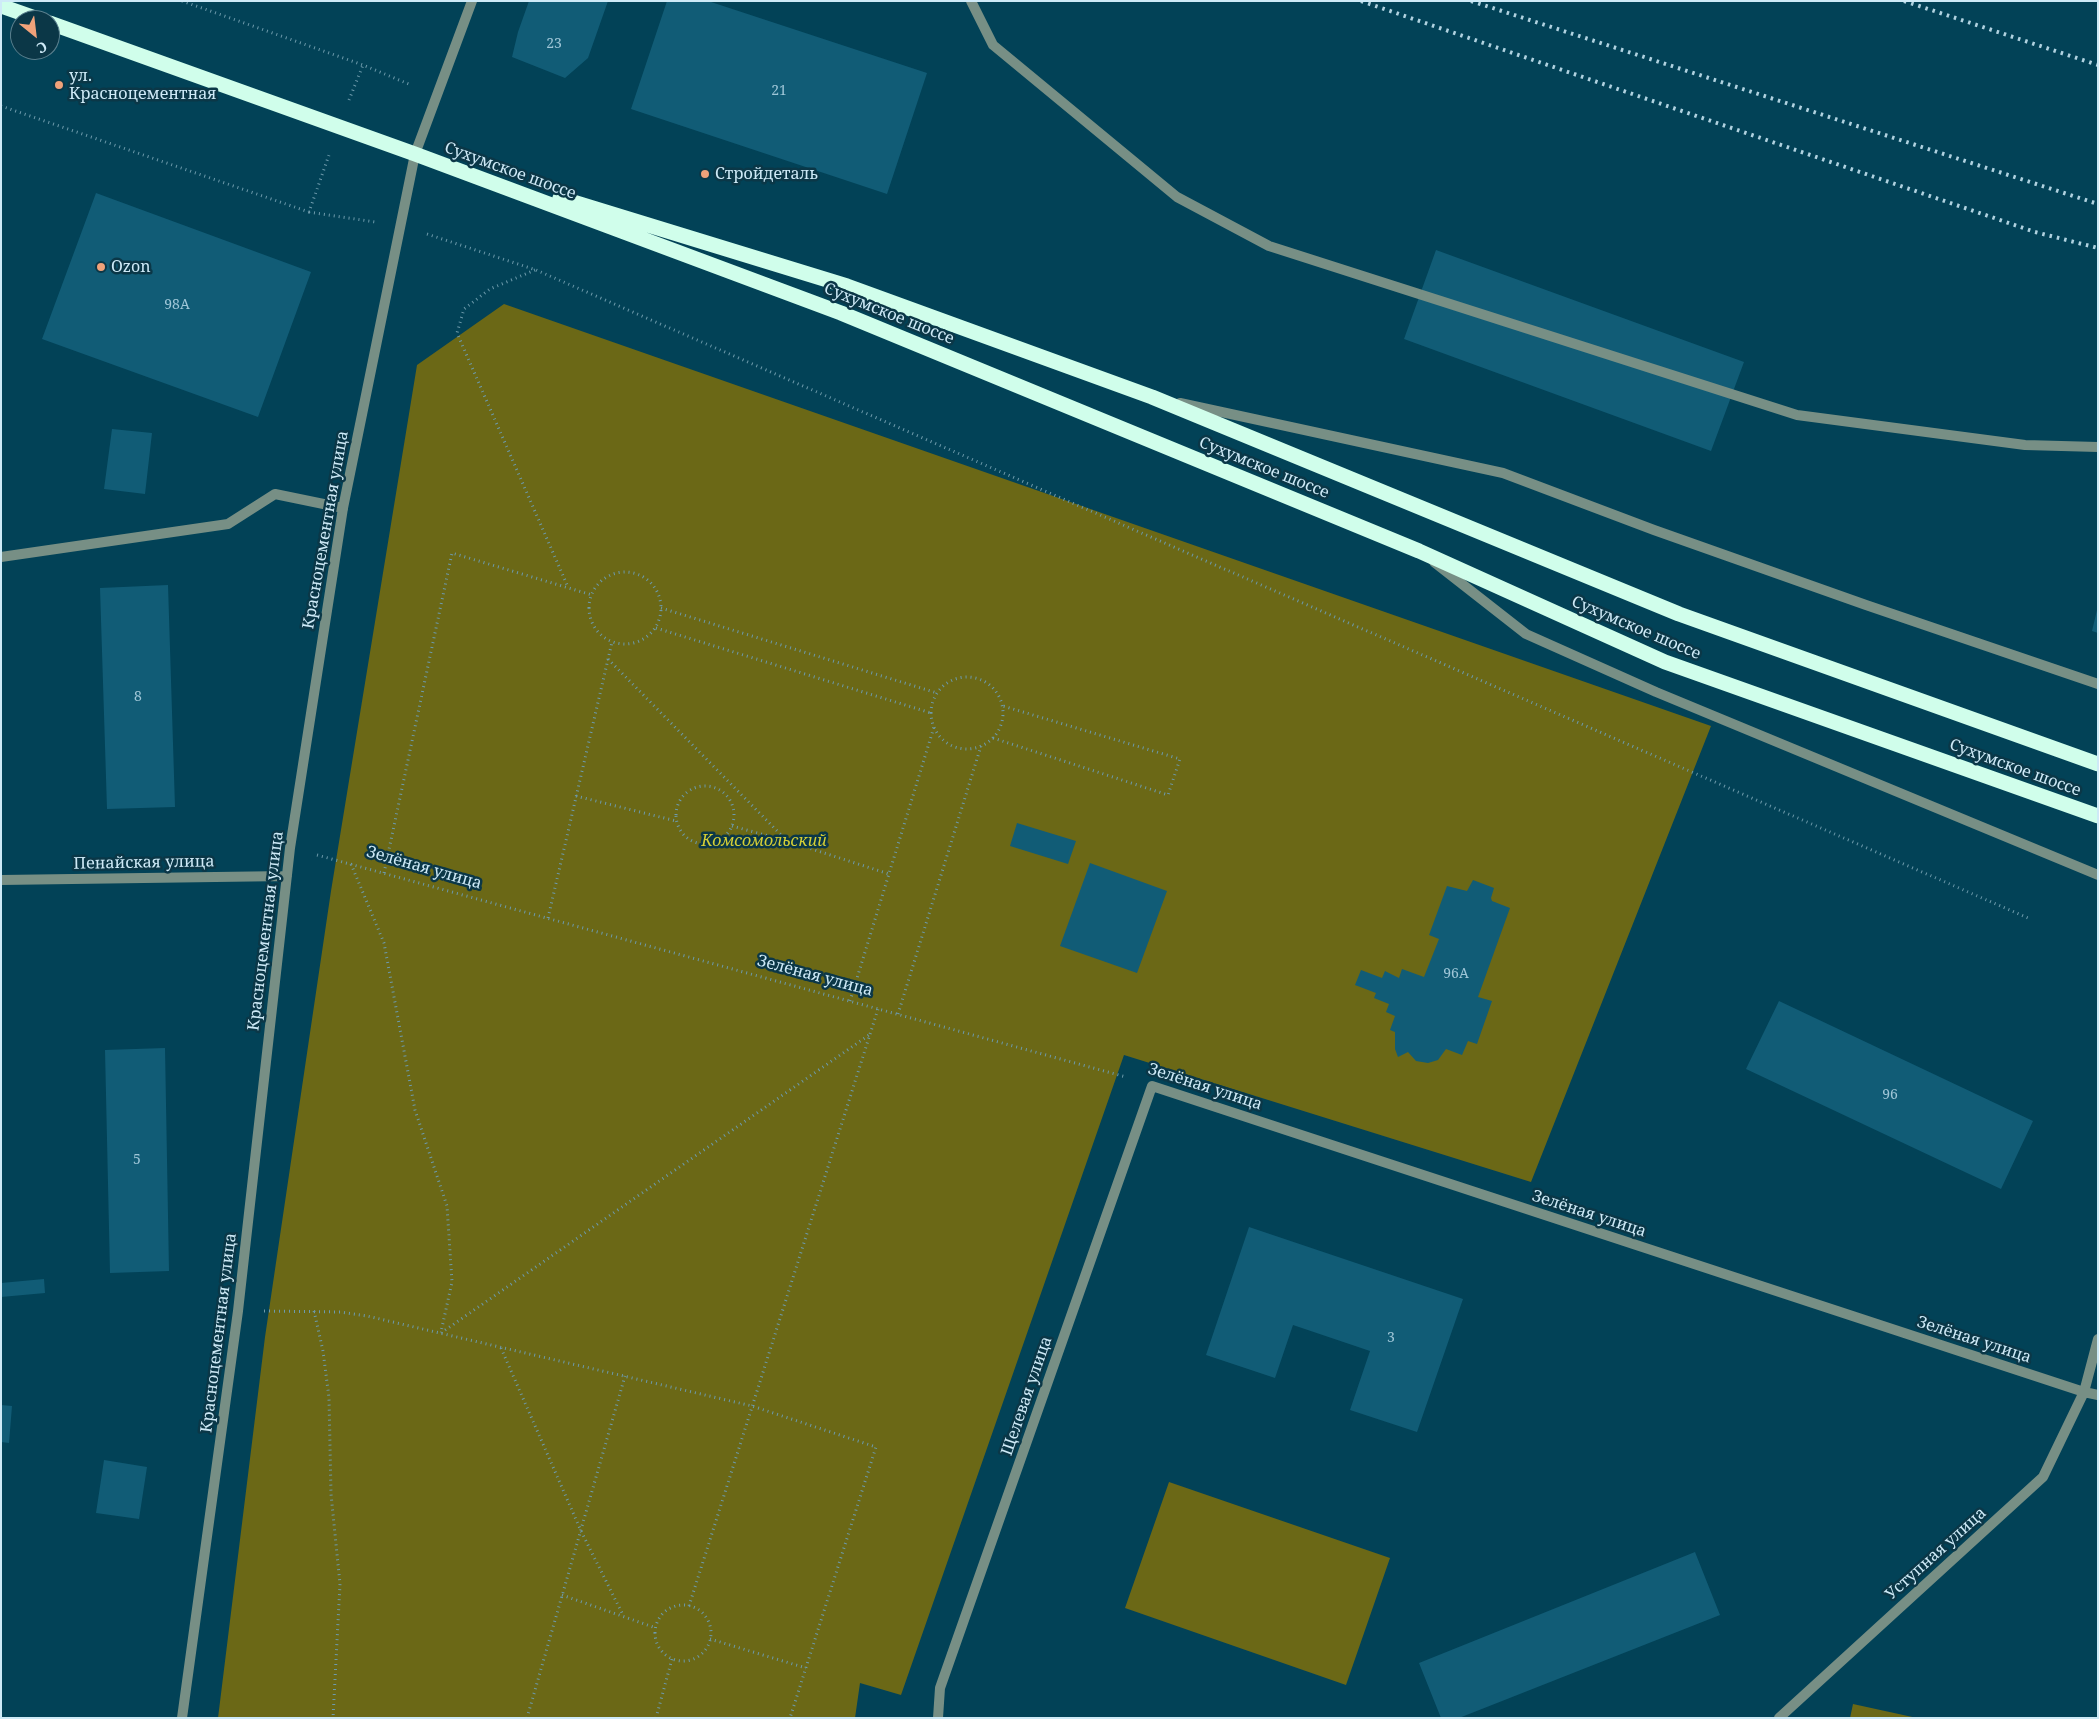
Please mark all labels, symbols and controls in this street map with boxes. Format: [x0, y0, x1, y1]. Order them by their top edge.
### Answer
north arrow [10, 10, 60, 60]
house number: 23 [546, 36, 562, 52]
text: С [33, 37, 51, 58]
place label: ул. Красноцементная [69, 66, 216, 104]
marker: ул. Красноцементная [53, 79, 65, 91]
house number: 21 [771, 83, 787, 99]
street label: Сухумское шоссе [442, 138, 578, 204]
place label: Стройдеталь [715, 164, 818, 184]
marker: Стройдеталь [699, 168, 711, 180]
place label: Ozon [111, 257, 151, 277]
marker: Ozon [95, 261, 107, 273]
street label: Сухумское шоссе [821, 279, 957, 349]
house number: 98А [164, 297, 190, 313]
street label: Красноцементная улица [299, 429, 353, 631]
street label: Сухумское шоссе [1196, 433, 1332, 503]
street label: Сухумское шоссе [1569, 592, 1703, 664]
house number: 8 [134, 689, 142, 705]
street label: Сухумское шоссе [1947, 735, 2083, 801]
street label: Красноцементная улица [244, 830, 288, 1032]
park label: Комсомольский [701, 831, 827, 851]
street label: Зелёная улица [364, 842, 484, 894]
street label: Пенайская улица [73, 852, 215, 874]
street label: Зелёная улица [755, 951, 875, 1001]
house number: 96А [1443, 966, 1469, 982]
street label: Зелёная улица [1145, 1059, 1265, 1115]
house number: 96 [1882, 1087, 1898, 1103]
house number: 5 [133, 1152, 141, 1168]
street label: Зелёная улица [1529, 1186, 1649, 1242]
street label: Красноцементная улица [197, 1232, 241, 1434]
street label: Зелёная улица [1914, 1312, 2034, 1368]
house number: 3 [1387, 1330, 1395, 1346]
street label: Щелевая улица [998, 1334, 1056, 1458]
street label: Уступная улица [1882, 1504, 1990, 1604]

